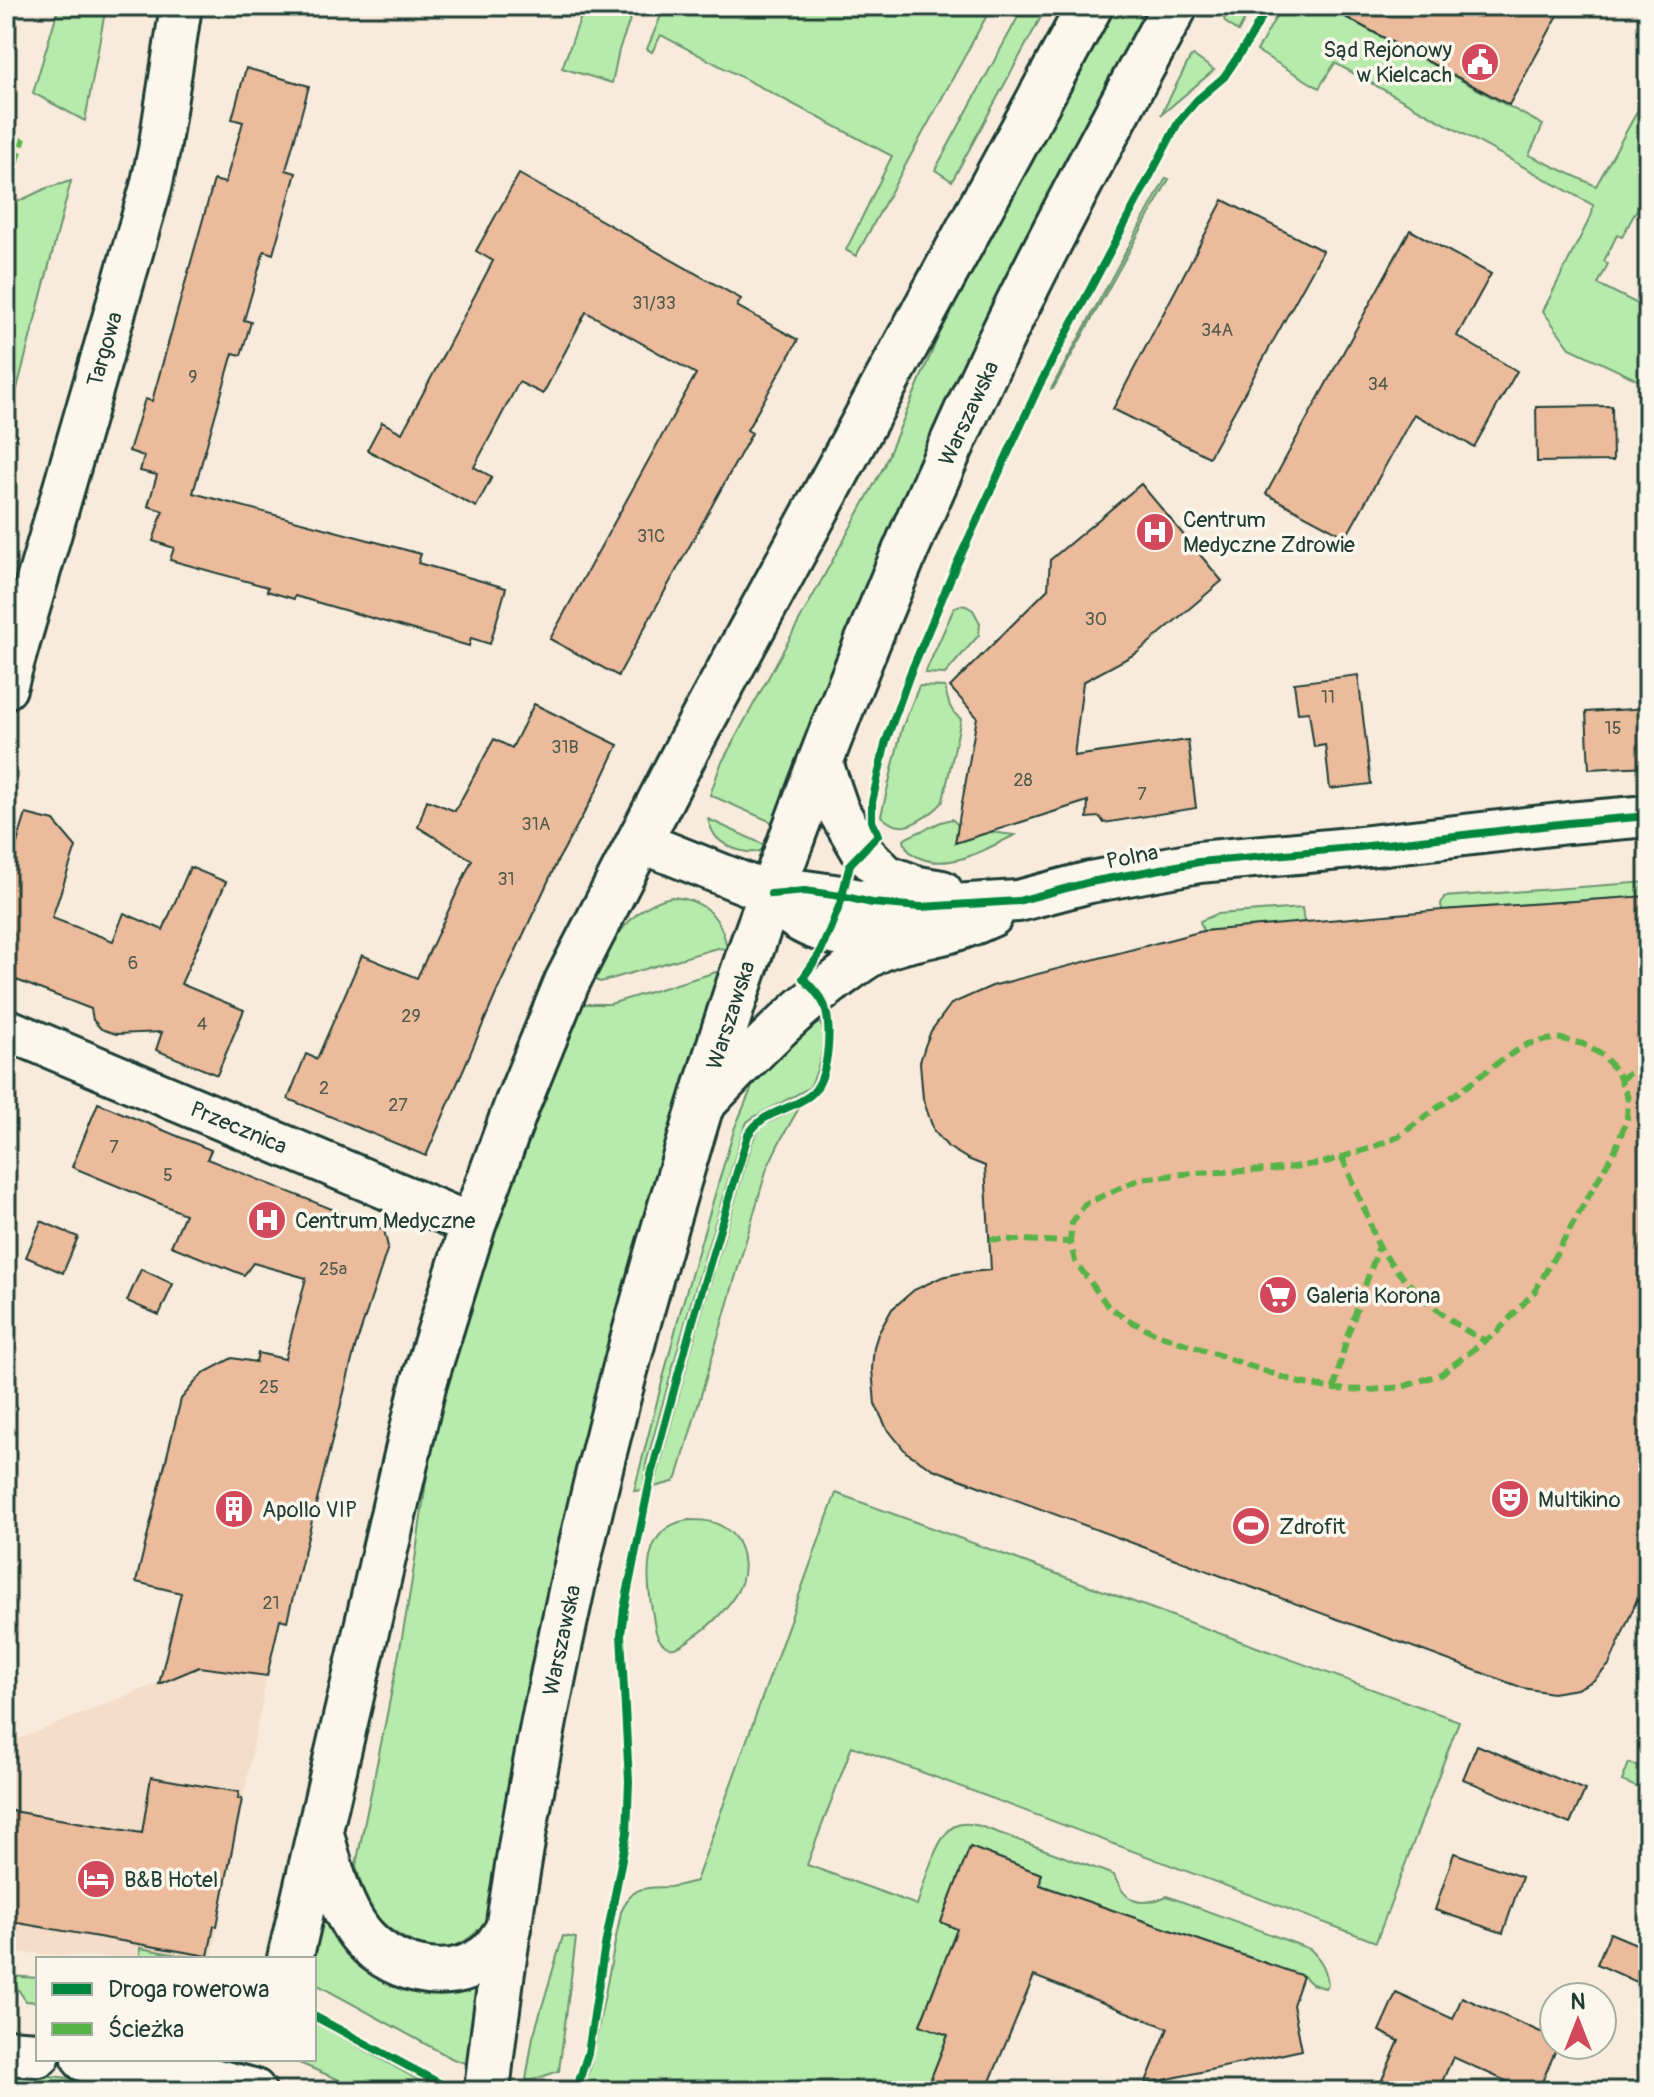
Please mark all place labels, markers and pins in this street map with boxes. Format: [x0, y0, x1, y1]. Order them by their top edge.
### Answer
place label: Sąd Rejonowy w Kielcach [1323, 36, 1452, 89]
public building icon: Sąd Rejonowy w Kielcach [1459, 41, 1501, 83]
place label: Centrum Medyczne Zdrowie [1183, 506, 1355, 559]
hospital icon: Centrum Medyczne Zdrowie [1134, 511, 1176, 553]
hospital icon: Centrum Medyczne [246, 1199, 288, 1241]
place label: Centrum Medyczne [295, 1207, 476, 1235]
supermarket icon: Galeria Korona [1257, 1274, 1299, 1316]
place label: Galeria Korona [1306, 1282, 1440, 1310]
theatre icon: Multikino [1489, 1478, 1531, 1520]
place label: Multikino [1538, 1486, 1621, 1514]
building icon: Apollo VIP [213, 1488, 255, 1530]
place label: Apollo VIP [262, 1496, 357, 1524]
sports icon: Zdrofit [1230, 1505, 1272, 1547]
place label: Zdrofit [1279, 1513, 1346, 1541]
hotel icon: B&B Hotel [75, 1858, 117, 1900]
place label: B&B Hotel [124, 1866, 218, 1894]

